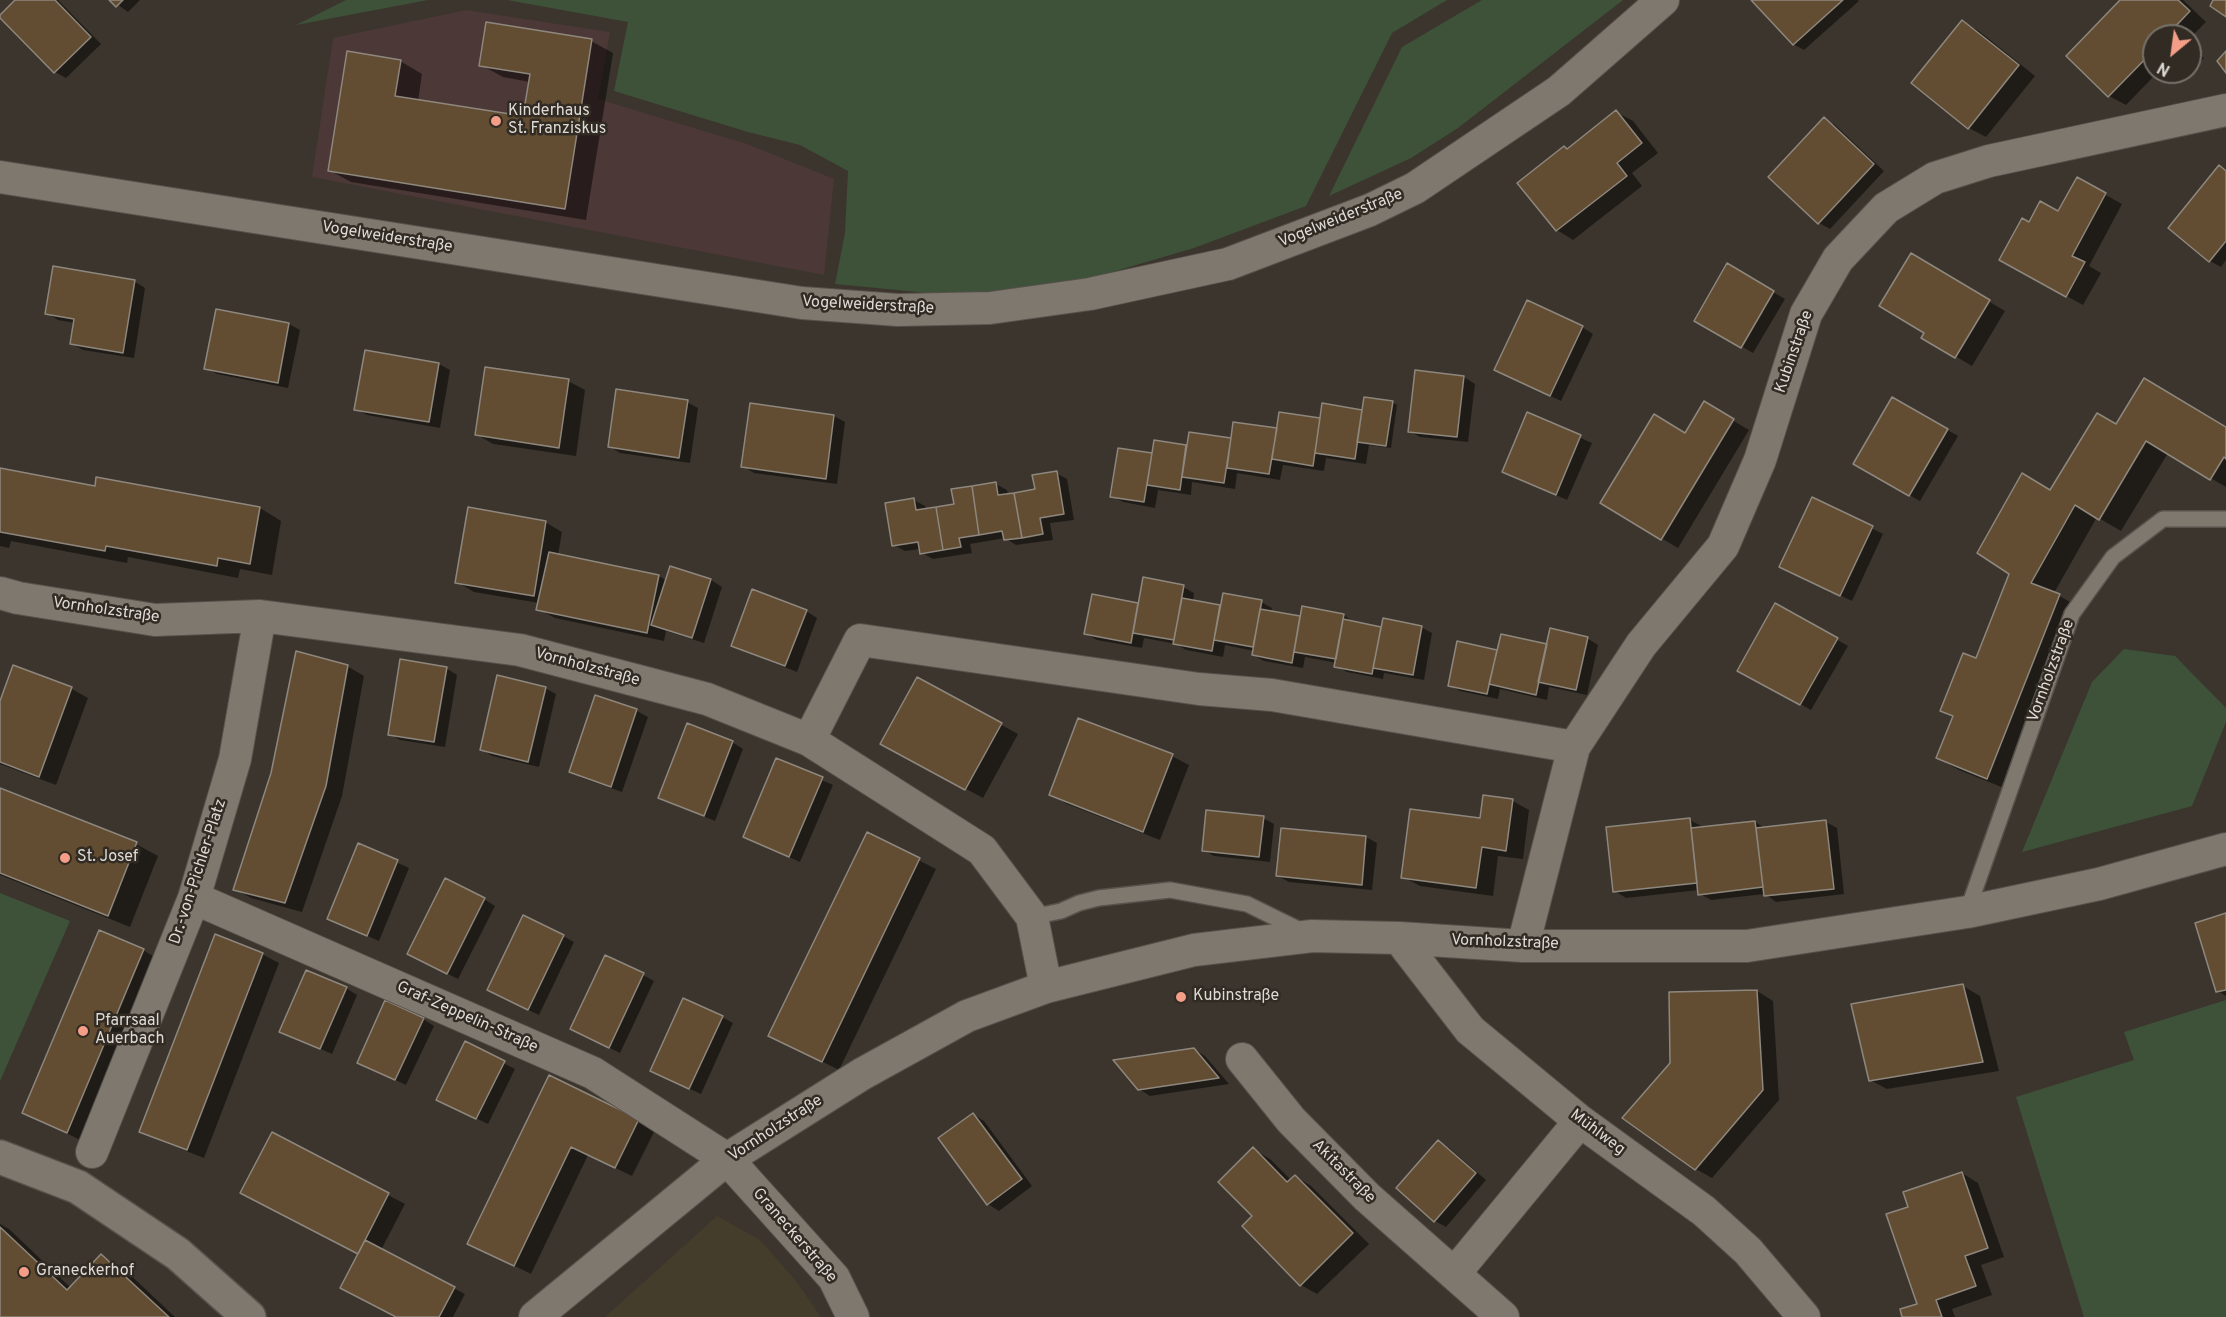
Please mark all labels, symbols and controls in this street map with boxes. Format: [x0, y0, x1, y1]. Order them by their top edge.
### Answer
north arrow [2142, 24, 2202, 84]
text: N [2154, 56, 2174, 80]
place label: Kinderhaus St. Franziskus [508, 102, 606, 140]
marker: Kinderhaus St. Franziskus [489, 114, 503, 128]
street label: Vogelweiderstraße [1276, 185, 1406, 253]
street label: Vogelweiderstraße [320, 218, 454, 258]
street label: Vogelweiderstraße [802, 293, 934, 319]
street label: Kubinstraße [1772, 308, 1818, 396]
street label: Vornholzstraße [51, 594, 161, 628]
street label: Vornholzstraße [2025, 617, 2079, 725]
street label: Vornholzstraße [532, 645, 642, 691]
street label: Dr.-von-Pichler-Platz [166, 797, 232, 947]
place label: St. Josef [77, 848, 138, 868]
marker: St. Josef [58, 851, 72, 865]
street label: Vornholzstraße [1451, 932, 1559, 954]
street label: Graf-Zeppelin-Straße [393, 978, 541, 1058]
place label: Kubinstraße [1193, 987, 1279, 1007]
marker: Kubinstraße [1174, 990, 1188, 1004]
place label: Pfarrsaal Auerbach [95, 1012, 165, 1050]
marker: Pfarrsaal Auerbach [76, 1024, 90, 1038]
street label: Vornholzstraße [726, 1092, 826, 1166]
street label: Mühlweg [1566, 1106, 1628, 1160]
street label: Akitastraße [1307, 1136, 1379, 1208]
street label: Graneckerstraße [748, 1185, 840, 1287]
place label: Graneckerhof [36, 1262, 134, 1282]
marker: Graneckerhof [17, 1265, 31, 1279]

